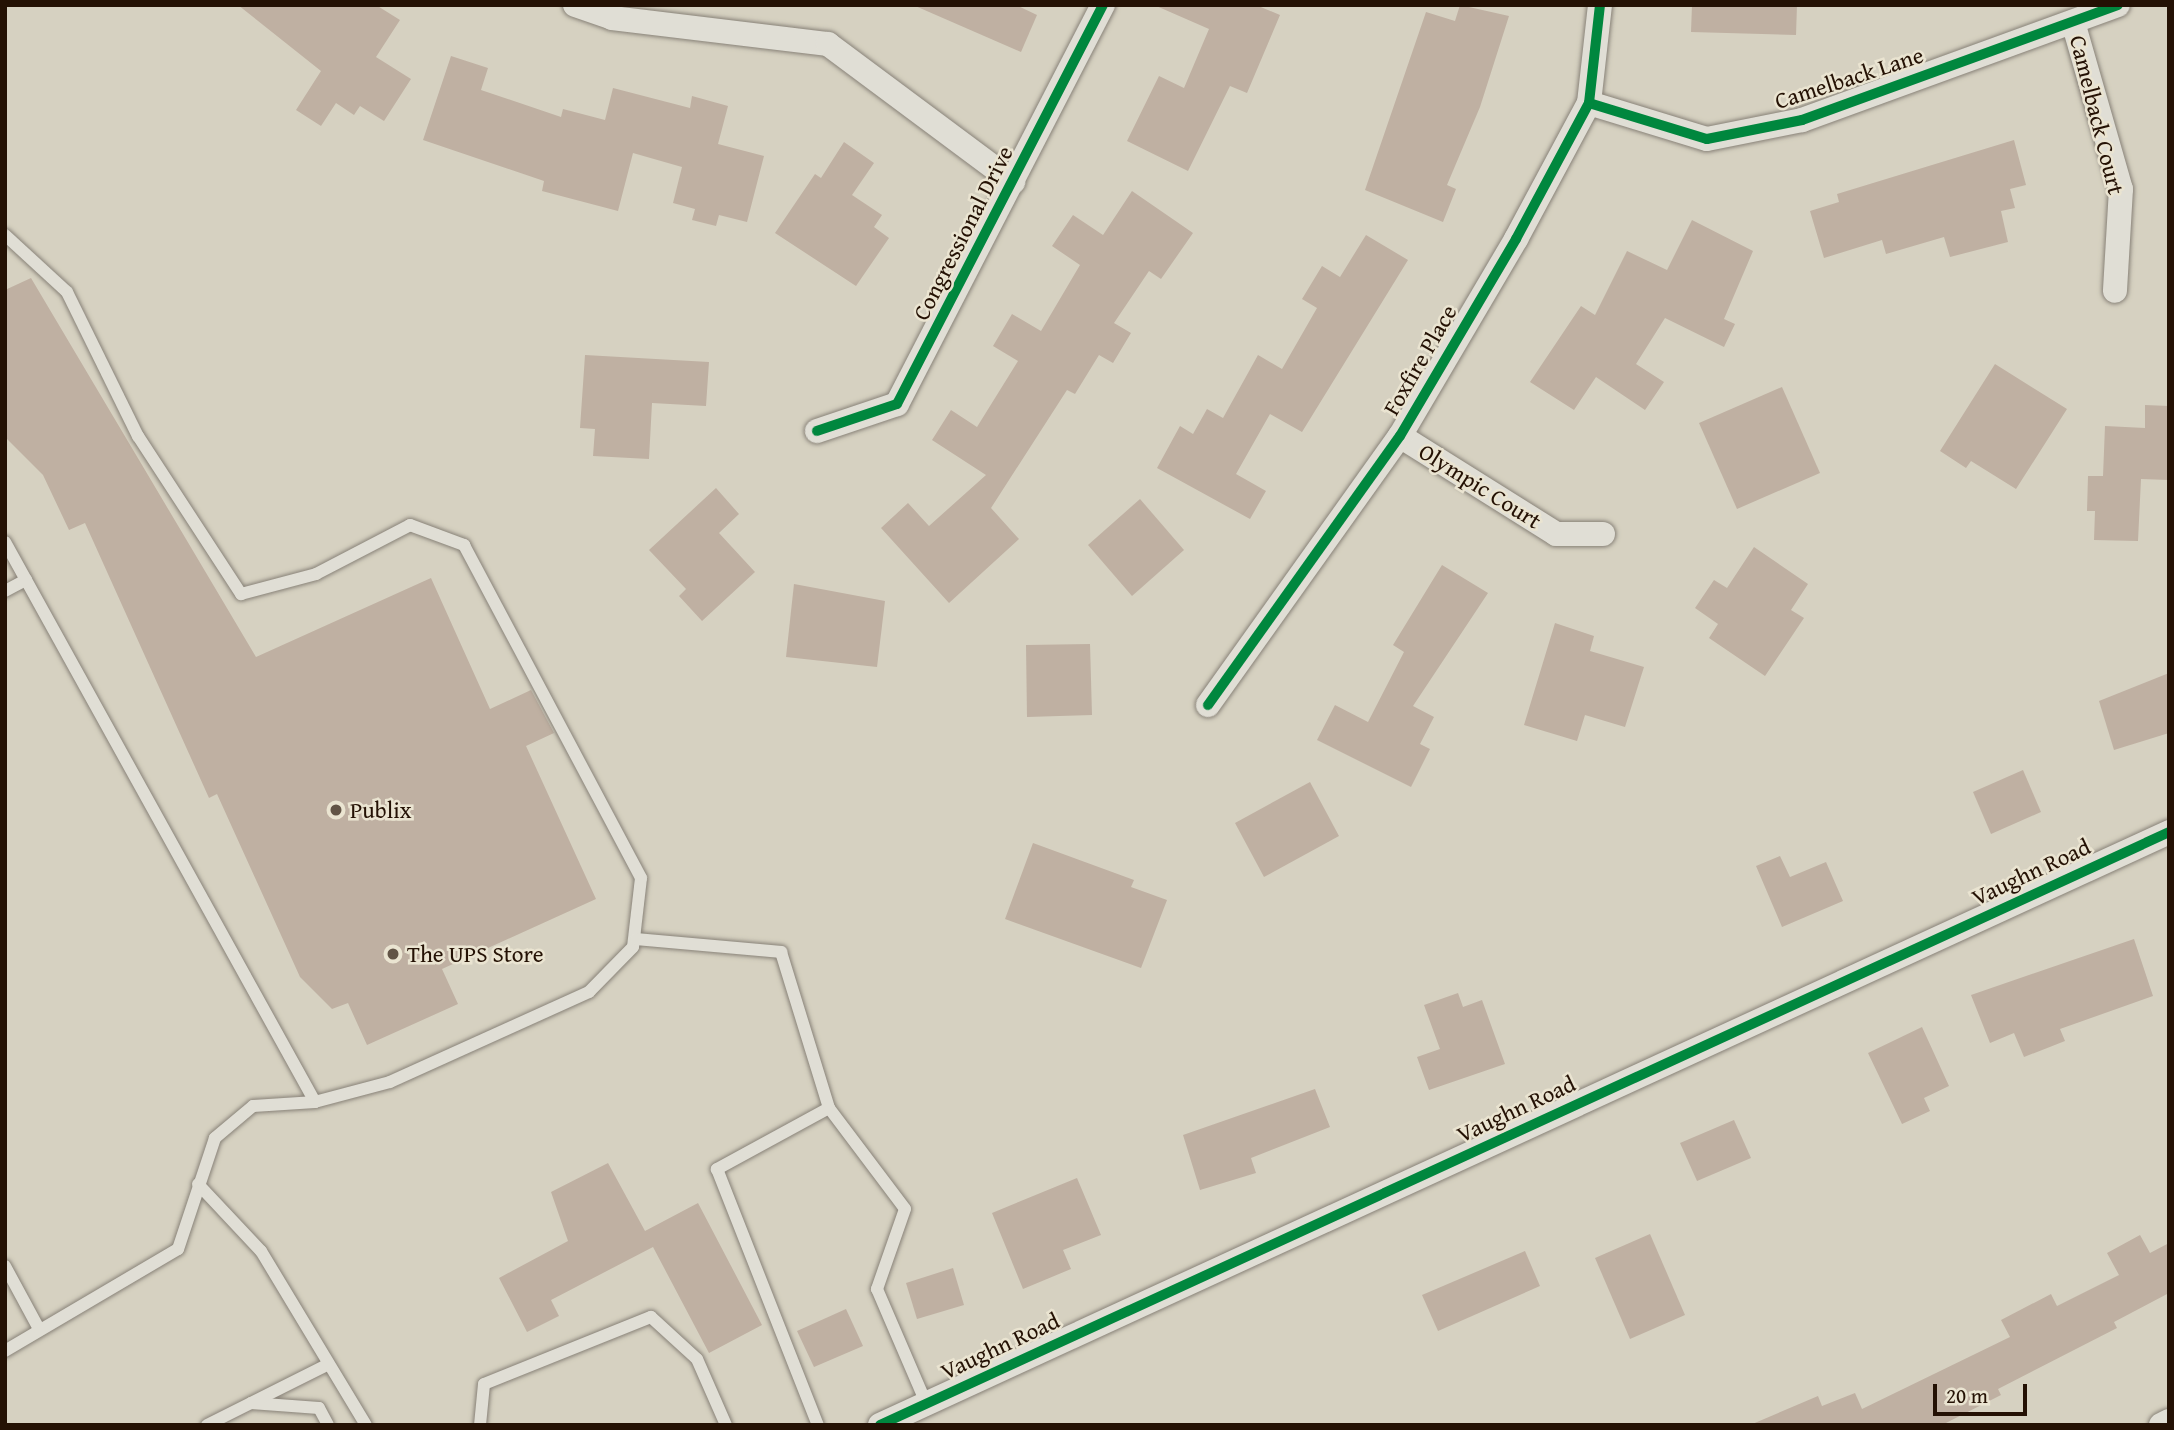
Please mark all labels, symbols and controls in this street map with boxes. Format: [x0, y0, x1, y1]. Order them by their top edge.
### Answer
street label: Camelback Court [2064, 33, 2130, 197]
street label: Camelback Lane [1771, 41, 1927, 115]
street label: Congressional Drive [907, 141, 1019, 325]
street label: Foxfire Place [1377, 300, 1463, 420]
street label: Olympic Court [1414, 437, 1546, 535]
place label: Publix [350, 796, 411, 824]
marker: Publix [328, 802, 344, 818]
street label: Vaughn Road [1967, 833, 2095, 911]
place label: The UPS Store [407, 940, 543, 968]
marker: The UPS Store [385, 946, 401, 962]
street label: Vaughn Road [1452, 1070, 1580, 1148]
street label: Vaughn Road [936, 1307, 1064, 1385]
scale bar [1936, 1370, 2030, 1414]
text: 20 m [1946, 1380, 1988, 1411]

